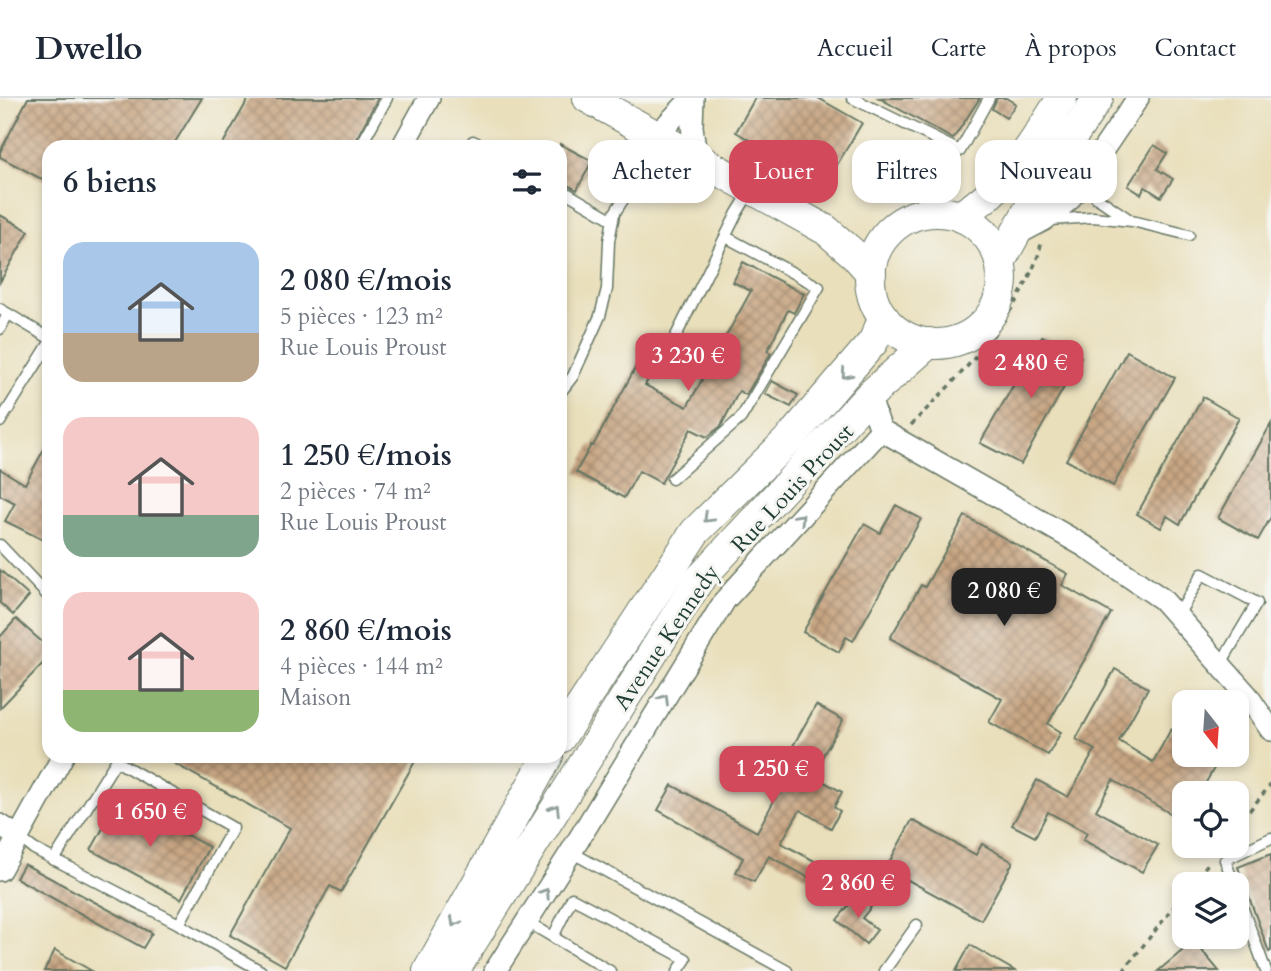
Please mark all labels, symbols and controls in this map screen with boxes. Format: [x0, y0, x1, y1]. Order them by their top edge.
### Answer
text: Dwello [35, 26, 143, 71]
text: Accueil [817, 32, 893, 65]
text: Carte [931, 32, 987, 65]
text: À propos [1025, 32, 1117, 65]
text: Contact [1155, 32, 1236, 65]
chip: Acheter [588, 140, 715, 203]
chip: Louer [729, 140, 838, 203]
chip: Filtres [852, 140, 961, 203]
chip: Nouveau [975, 140, 1117, 203]
text: 6 biens [63, 162, 157, 203]
icon: filters [508, 163, 546, 201]
text: 2 080 €/mois [280, 260, 452, 301]
icon: home [119, 270, 203, 354]
text: 5 pièces · 123 m² [280, 301, 443, 332]
text: Rue Louis Proust [280, 332, 447, 363]
pin: 3 230 € [623, 334, 753, 393]
text: 3 230 € [651, 340, 725, 371]
pin: 2 480 € [966, 341, 1096, 400]
text: 2 480 € [994, 347, 1068, 378]
one-way arrow [842, 366, 854, 379]
street label: Rue Louis Proust [724, 417, 860, 560]
text: 1 250 €/mois [280, 435, 452, 476]
icon: home [119, 445, 203, 529]
text: 2 pièces · 74 m² [280, 476, 431, 507]
text: Rue Louis Proust [280, 507, 447, 538]
one-way arrow [704, 510, 717, 523]
one-way arrow [792, 513, 804, 526]
street label: Avenue Kennedy [606, 558, 727, 716]
pin: 2 080 € [939, 568, 1069, 628]
text: 2 080 € [967, 575, 1041, 606]
text: 2 860 €/mois [280, 610, 452, 651]
icon: home [119, 620, 203, 704]
text: 4 pièces · 144 m² [280, 651, 443, 682]
text: Maison [280, 682, 351, 713]
north arrow [1172, 690, 1250, 766]
map controls [1172, 690, 1249, 949]
one-way arrow [656, 693, 669, 706]
pin: 1 250 € [707, 746, 837, 806]
text: 1 250 € [735, 753, 809, 784]
button: locate [1172, 781, 1249, 858]
pin: 1 650 € [85, 790, 215, 849]
text: 1 650 € [113, 796, 187, 827]
one-way arrow [547, 804, 560, 817]
pin: 2 860 € [793, 860, 923, 920]
text: 2 860 € [821, 867, 895, 898]
button: layers [1172, 872, 1249, 949]
one-way arrow [537, 887, 550, 900]
one-way arrow [450, 915, 463, 928]

